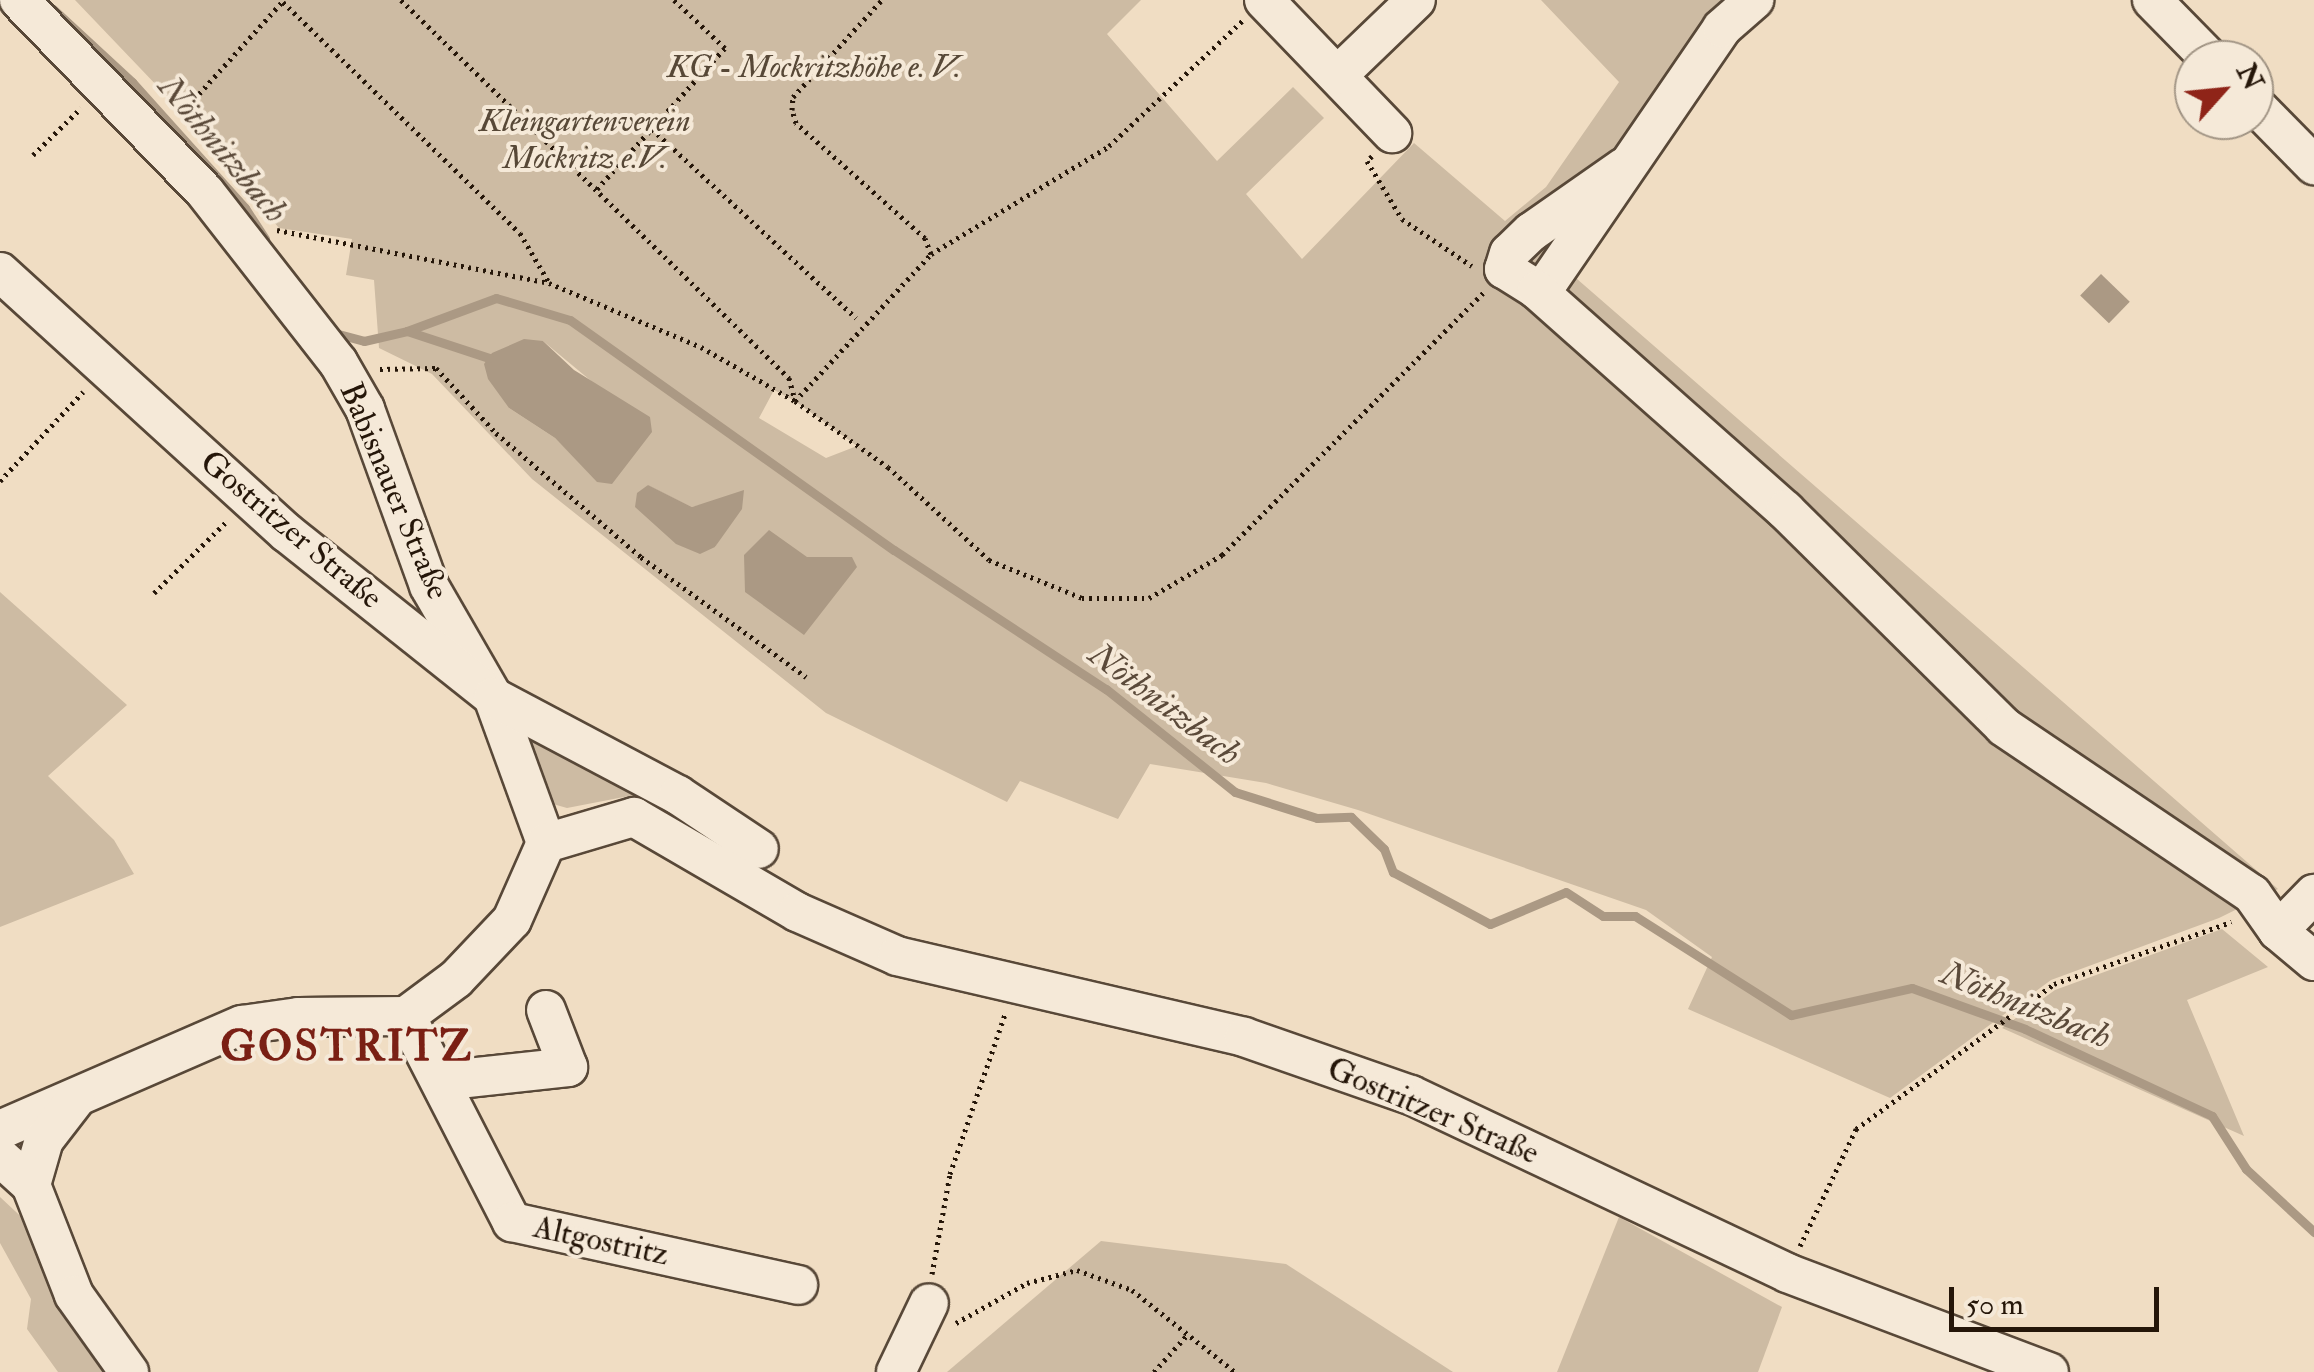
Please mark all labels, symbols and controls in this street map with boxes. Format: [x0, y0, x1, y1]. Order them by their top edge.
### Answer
north arrow [2174, 40, 2274, 140]
park label: KG - Mockritzhöhe e. V. [667, 48, 961, 86]
text: N [2228, 58, 2271, 96]
water label: Nöthnitzbach [149, 67, 297, 231]
park label: Kleingartenverein Mockritz e.V. [479, 103, 691, 178]
street label: Babisnauer Straße [331, 377, 457, 605]
street label: Gostritzer Straße [192, 443, 390, 617]
water label: Nöthnitzbach [1081, 633, 1249, 775]
water label: Nöthnitzbach [1935, 952, 2117, 1058]
district label: GOSTRITZ [220, 1022, 474, 1072]
street label: Gostritzer Straße [1322, 1049, 1544, 1173]
street label: Altgostritz [530, 1208, 672, 1274]
scale bar [1954, 1267, 2164, 1329]
text: 50 m [1966, 1286, 2024, 1323]

